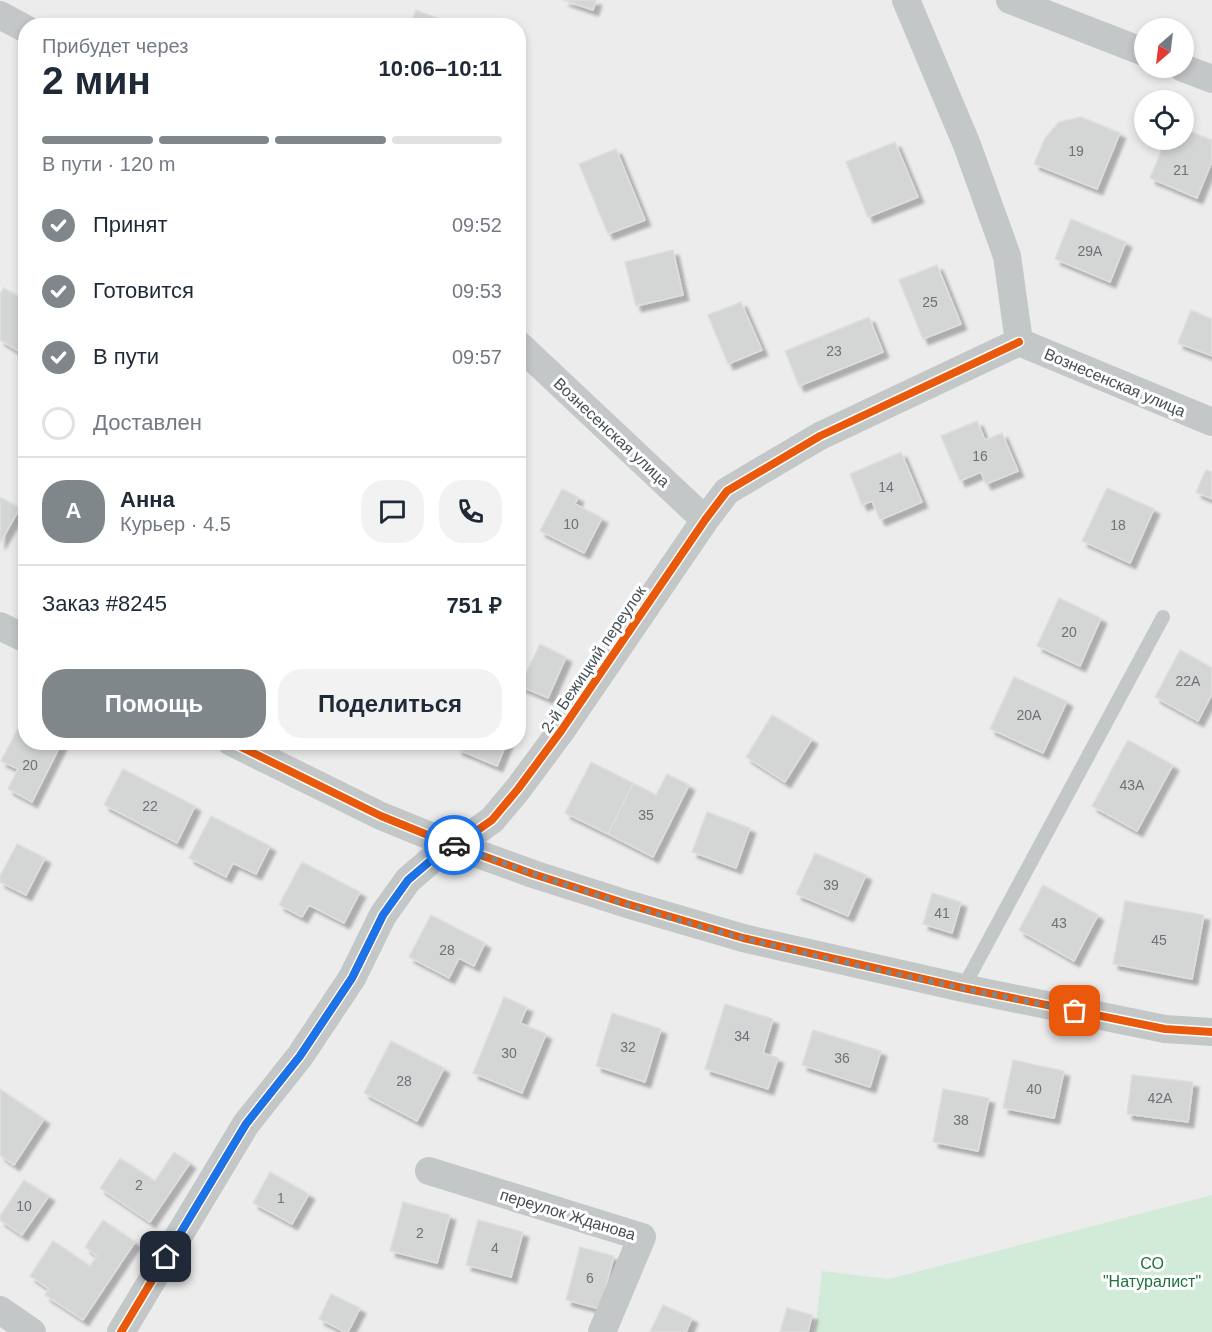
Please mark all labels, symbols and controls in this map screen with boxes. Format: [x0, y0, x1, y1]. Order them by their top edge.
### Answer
north arrow [1134, 18, 1194, 78]
map controls [1134, 18, 1194, 150]
text: Прибудет через [42, 35, 188, 57]
text: 10:06–10:11 [378, 56, 502, 81]
text: 2 мин [42, 59, 151, 102]
button: locate [1134, 90, 1194, 150]
house number: 19 [1068, 143, 1084, 159]
text: В пути · 120 m [42, 153, 175, 175]
house number: 21 [1173, 162, 1189, 178]
icon: check [42, 209, 75, 242]
text: Принят [93, 212, 167, 237]
text: 09:52 [452, 214, 502, 236]
house number: 29А [1078, 243, 1103, 259]
icon: check [42, 275, 75, 308]
text: Готовится [93, 278, 194, 303]
text: 09:53 [452, 280, 502, 302]
house number: 25 [922, 294, 938, 310]
icon: check [42, 341, 75, 374]
house number: 23 [826, 343, 842, 359]
text: В пути [93, 344, 159, 369]
street label: Вознесенская улица [1042, 345, 1188, 420]
text: 09:57 [452, 346, 502, 368]
street label: Вознесенская улица [550, 374, 673, 490]
text: Доставлен [93, 410, 202, 435]
house number: 16 [972, 448, 988, 464]
house number: 14 [878, 479, 894, 495]
button: chat [361, 480, 424, 543]
button: phone [439, 480, 502, 543]
text: Анна [120, 487, 175, 512]
text: А [66, 498, 81, 523]
text: Курьер · 4.5 [120, 513, 231, 535]
house number: 10 [563, 516, 579, 532]
house number: 18 [1110, 517, 1126, 533]
street label: 2-й Бежицкий переулок [538, 582, 649, 736]
text: Заказ #8245 [42, 591, 167, 616]
text: 751 ₽ [446, 593, 502, 618]
house number: 20 [1061, 624, 1077, 640]
button: Помощь [42, 669, 266, 738]
button: Поделиться [278, 669, 502, 738]
house number: 22А [1176, 673, 1201, 689]
house number: 20А [1017, 707, 1042, 723]
house number: 20 [22, 757, 38, 773]
house number: 43А [1120, 777, 1145, 793]
house number: 22 [142, 798, 158, 814]
house number: 35 [638, 807, 654, 823]
courier [424, 815, 484, 875]
icon: car [438, 829, 471, 862]
house number: 39 [823, 877, 839, 893]
house number: 41 [934, 905, 950, 921]
house number: 43 [1051, 915, 1067, 931]
house number: 45 [1151, 932, 1167, 948]
house number: 28 [439, 942, 455, 958]
pin [1049, 985, 1100, 1036]
icon: bag [1058, 994, 1091, 1027]
house number: 34 [734, 1028, 750, 1044]
house number: 32 [620, 1039, 636, 1055]
house number: 30 [501, 1045, 517, 1061]
house number: 36 [834, 1050, 850, 1066]
house number: 28 [396, 1073, 412, 1089]
house number: 40 [1026, 1081, 1042, 1097]
house number: 42А [1148, 1090, 1173, 1106]
house number: 38 [953, 1112, 969, 1128]
house number: 2 [135, 1177, 143, 1193]
street label: переулок Жданова [498, 1186, 638, 1243]
house number: 1 [277, 1190, 285, 1206]
house number: 10 [16, 1198, 32, 1214]
house number: 2 [416, 1225, 424, 1241]
pin [140, 1231, 191, 1282]
icon: home [149, 1240, 182, 1273]
house number: 4 [491, 1240, 499, 1256]
park label: СО "Натуралист" [1103, 1255, 1201, 1290]
house number: 6 [586, 1270, 594, 1286]

